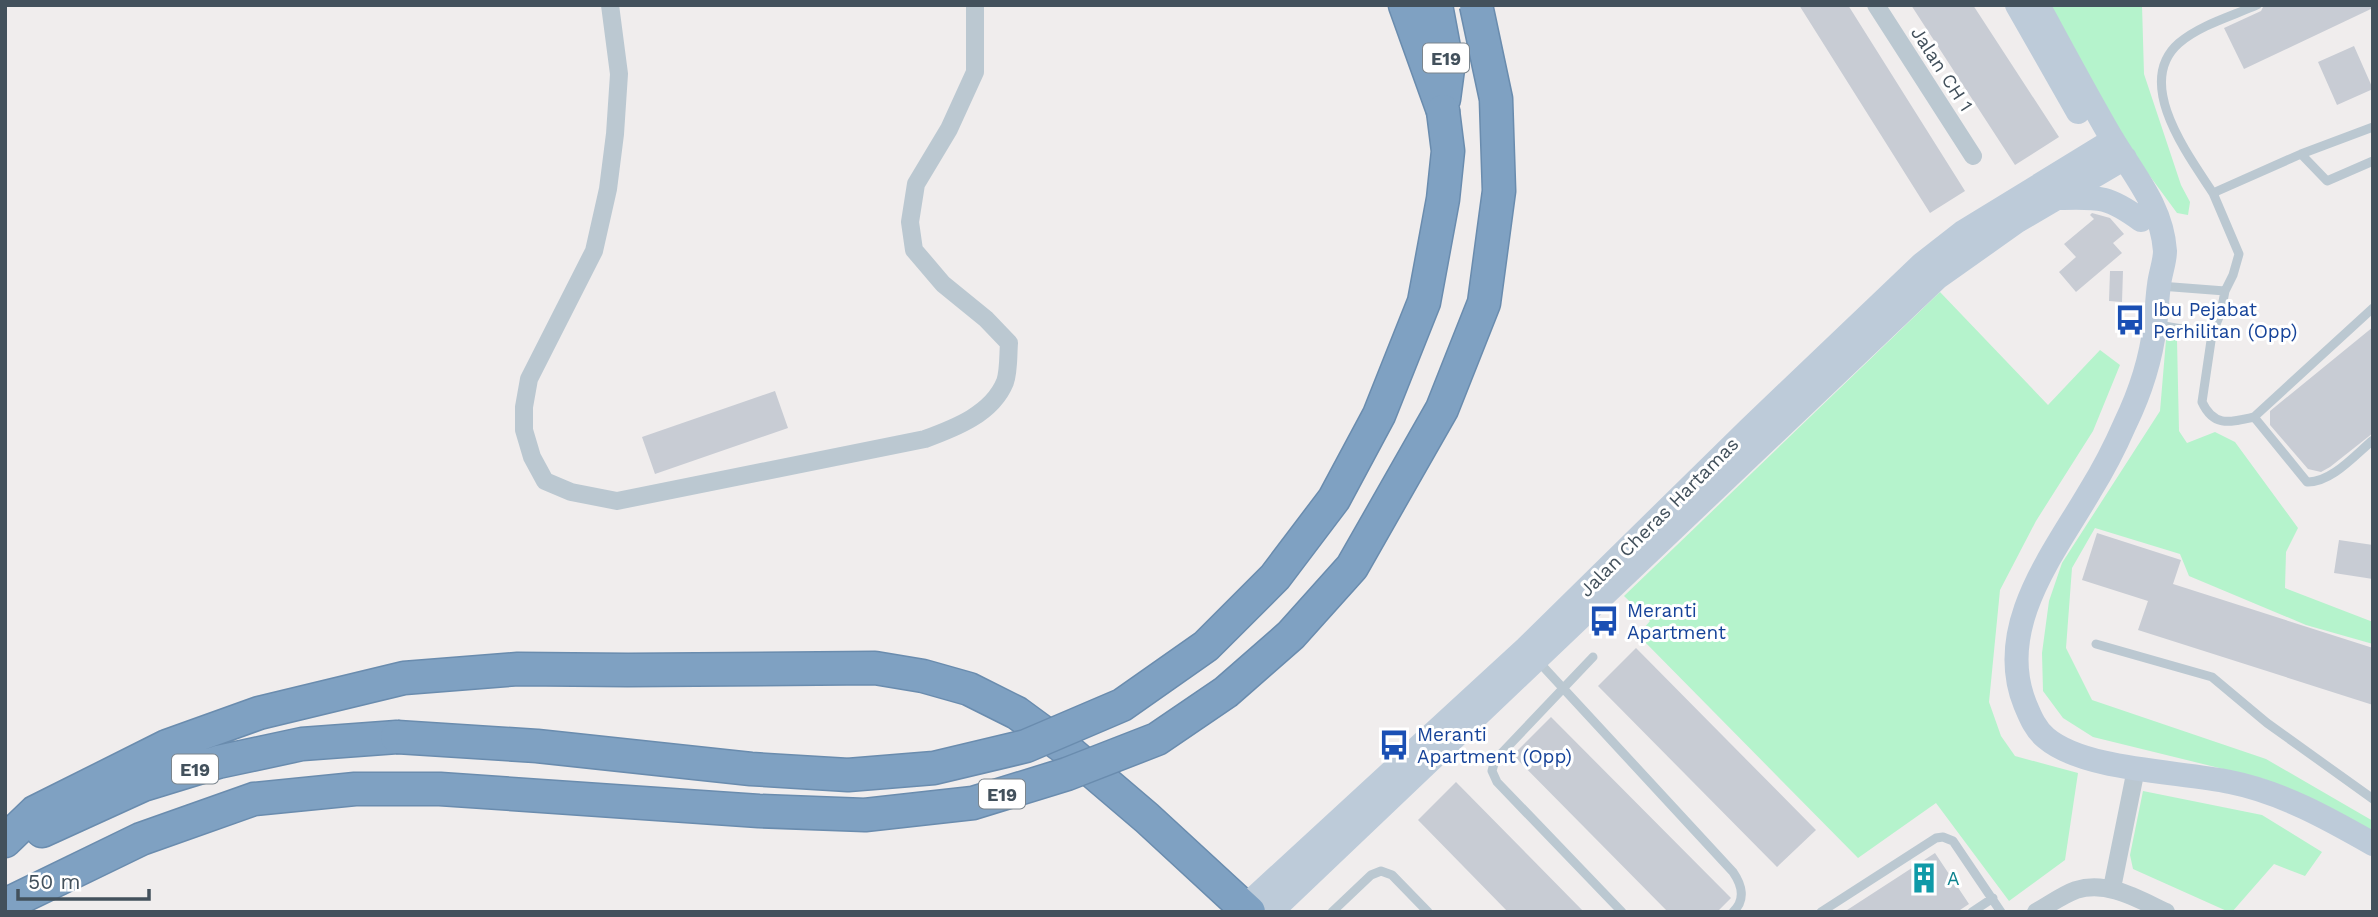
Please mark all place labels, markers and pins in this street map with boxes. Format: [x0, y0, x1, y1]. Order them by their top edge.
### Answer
place label: Ibu Pejabat Perhilitan (Opp) [2153, 298, 2297, 343]
bus stop icon: Ibu Pejabat Perhilitan (Opp) [2113, 303, 2147, 337]
place label: Meranti Apartment [1627, 599, 1726, 644]
bus stop icon: Meranti Apartment [1587, 604, 1621, 638]
place label: Meranti Apartment (Opp) [1417, 723, 1572, 768]
bus stop icon: Meranti Apartment (Opp) [1377, 728, 1411, 762]
building icon: A [1907, 861, 1941, 895]
place label: A [1947, 867, 1960, 890]

